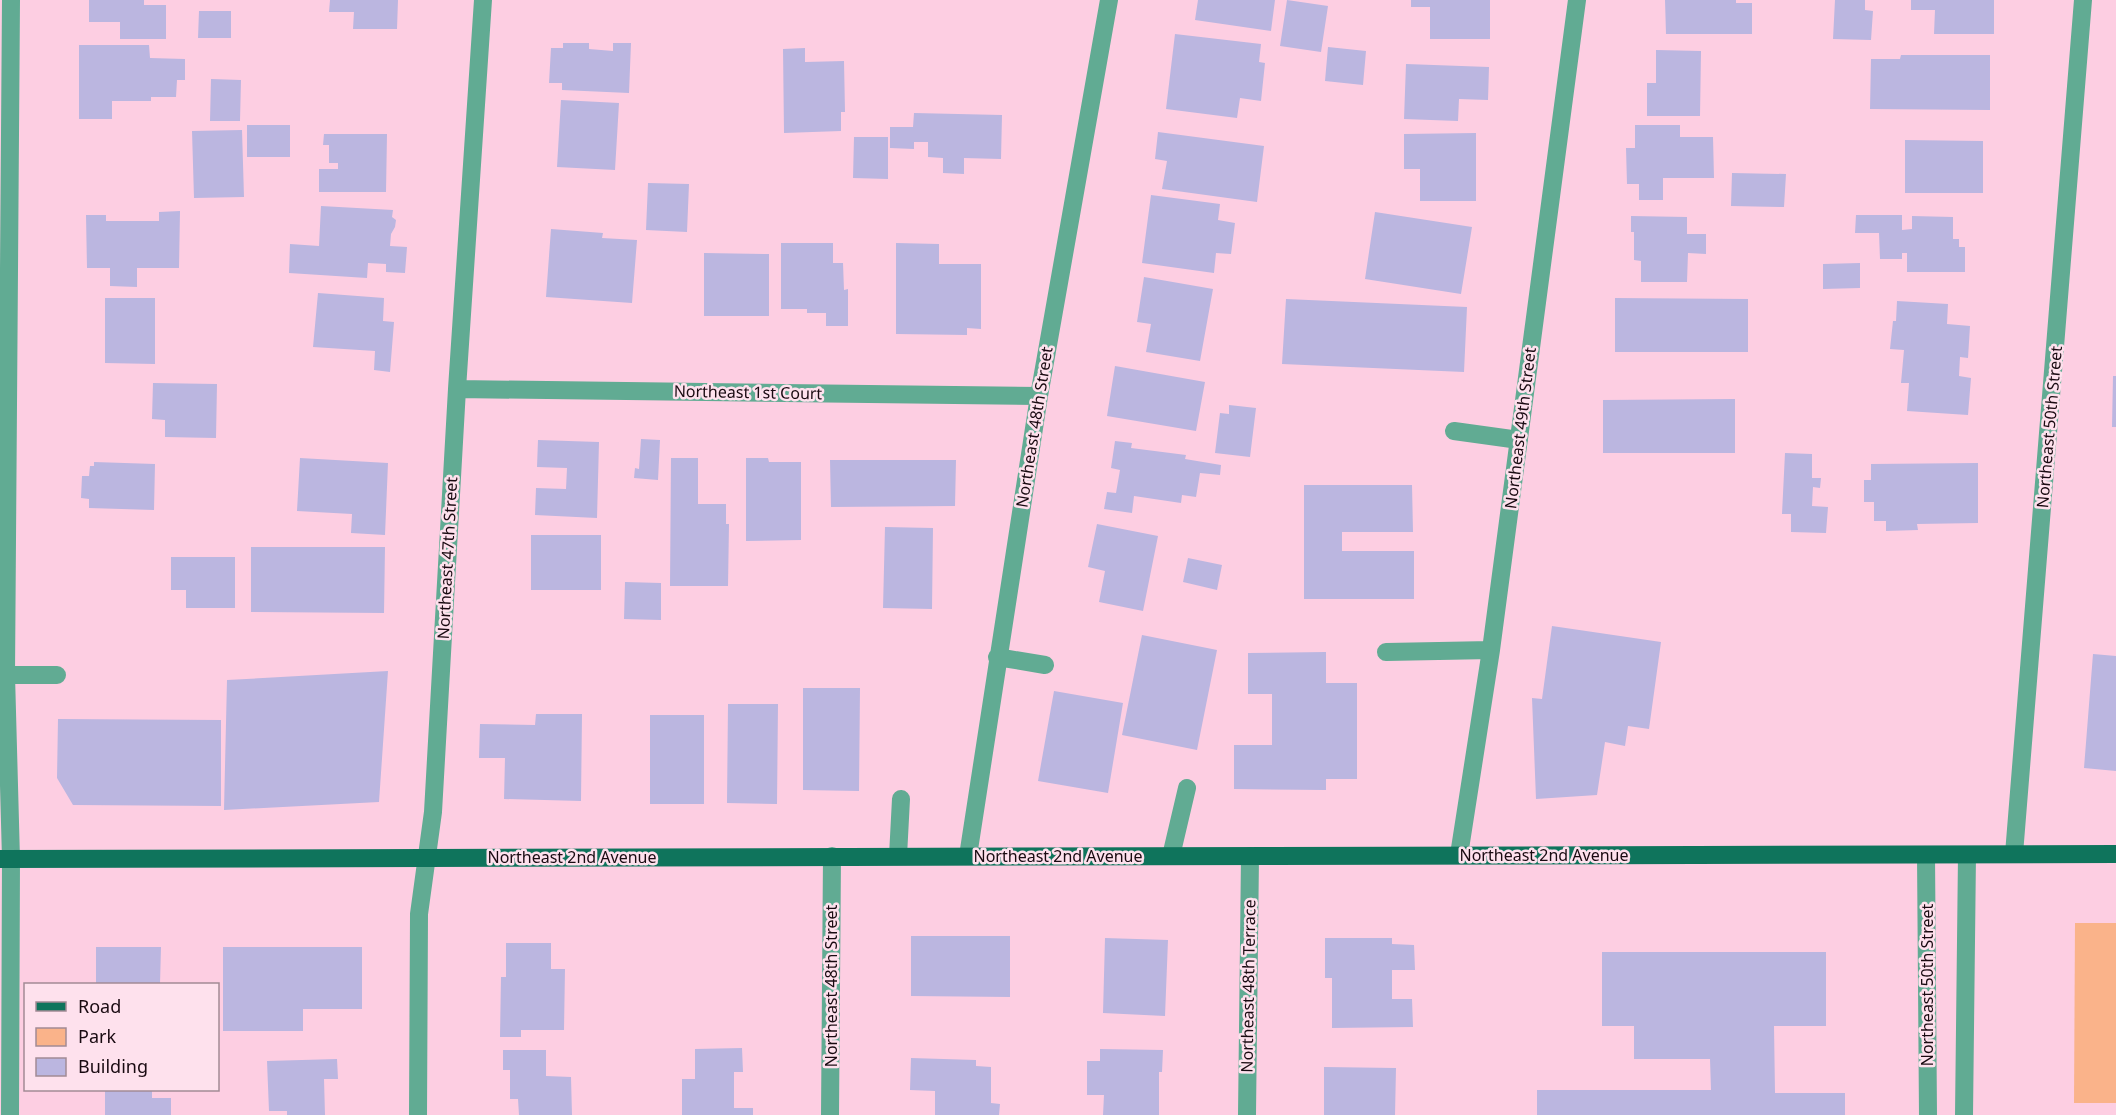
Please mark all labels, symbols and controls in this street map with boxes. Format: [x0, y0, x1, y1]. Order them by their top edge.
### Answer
street label: Northeast 48th Street [1010, 345, 1058, 509]
street label: Northeast 50th Street [2031, 345, 2067, 509]
street label: Northeast 49th Street [1499, 346, 1541, 510]
street label: Northeast 1st Court [674, 380, 823, 404]
street label: Northeast 47th Street [432, 476, 462, 640]
street label: Northeast 2nd Avenue [1460, 844, 1628, 866]
street label: Northeast 2nd Avenue [974, 845, 1142, 867]
street label: Northeast 2nd Avenue [488, 846, 656, 868]
street label: Northeast 48th Terrace [1235, 899, 1261, 1073]
street label: Northeast 50th Street [1916, 904, 1938, 1066]
street label: Northeast 48th Street [820, 905, 842, 1067]
legend [24, 983, 219, 1091]
text: Road [78, 994, 121, 1018]
text: Park [78, 1024, 116, 1048]
text: Building [78, 1054, 148, 1078]

